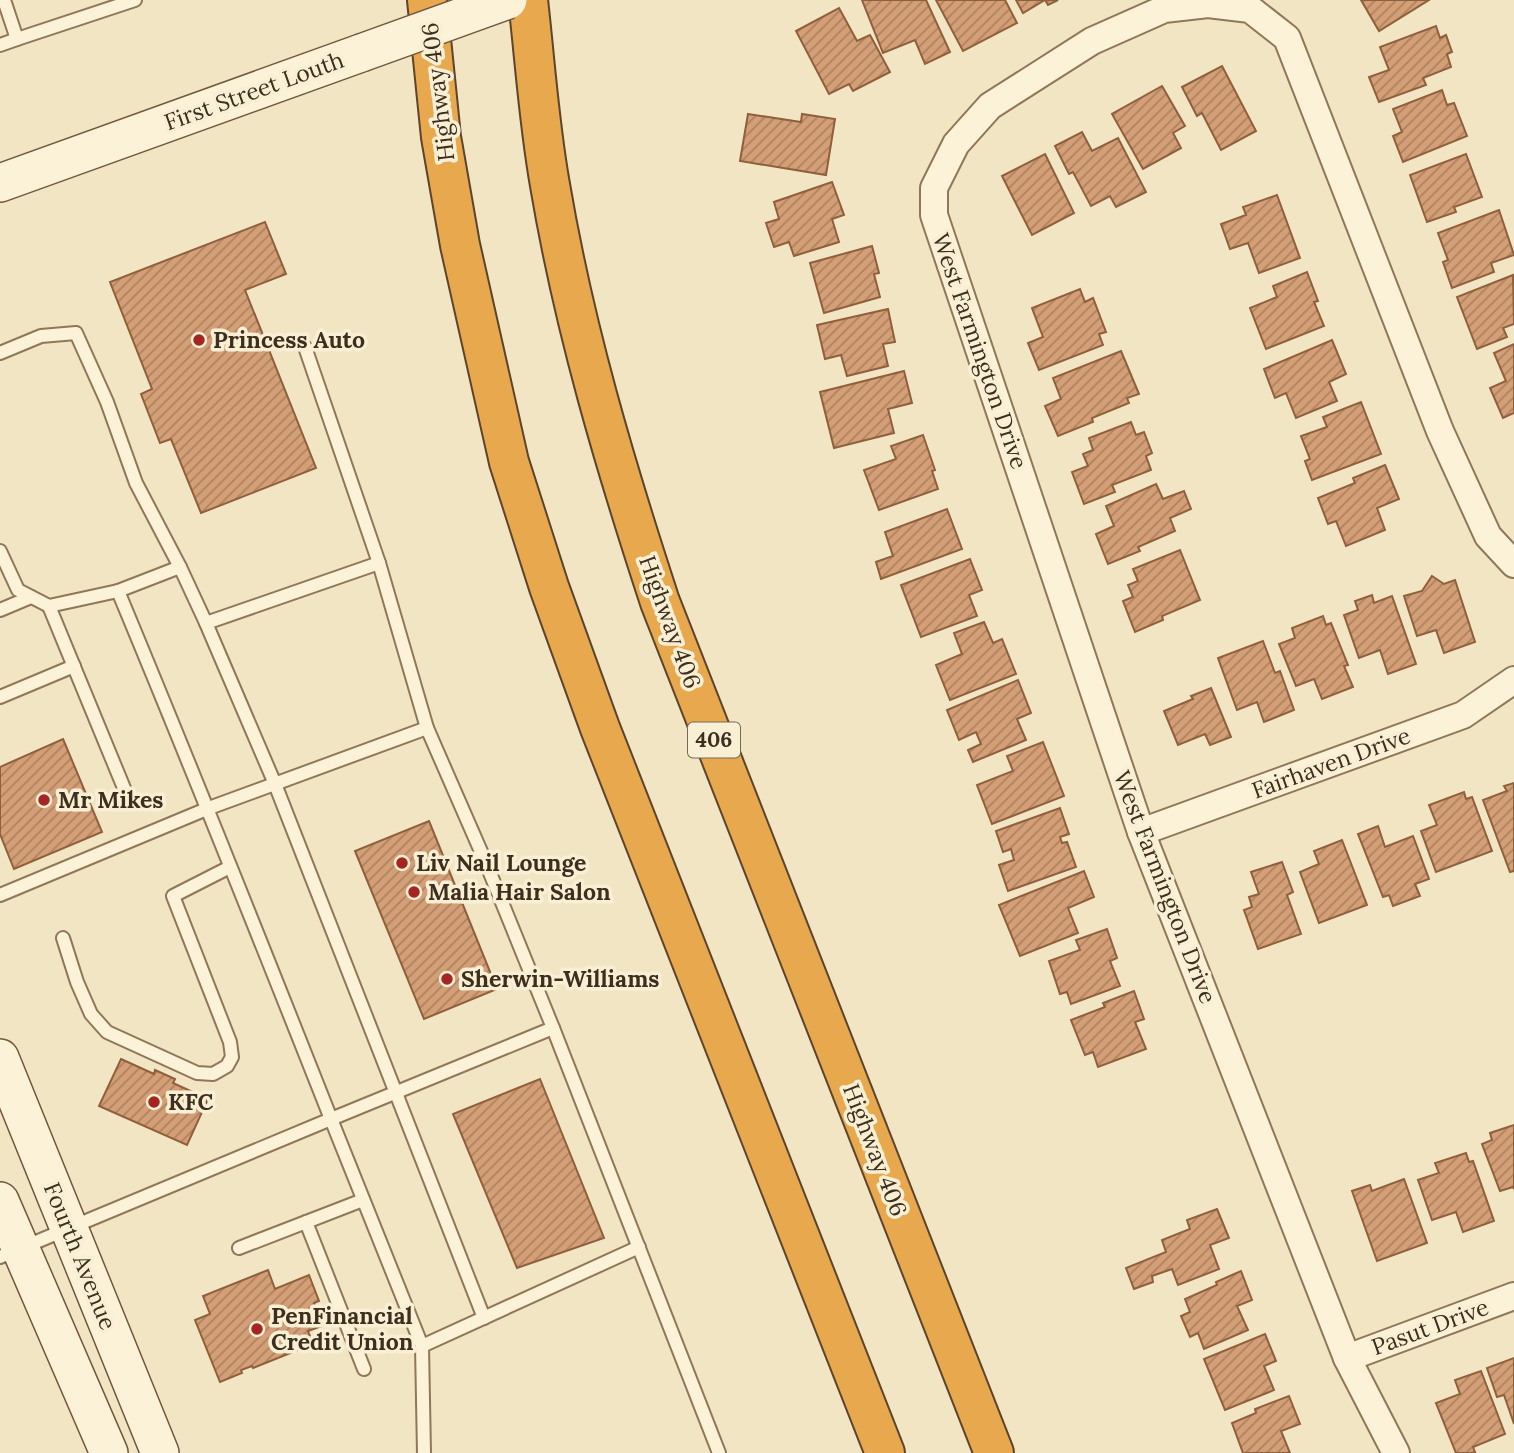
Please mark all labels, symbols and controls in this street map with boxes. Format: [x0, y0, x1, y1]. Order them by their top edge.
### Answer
street label: Highway 406 [415, 21, 460, 163]
street label: First Street Louth [160, 45, 348, 136]
street label: West Farmington Drive [927, 229, 1034, 472]
place label: Princess Auto [213, 325, 365, 354]
marker: Princess Auto [191, 332, 207, 348]
street label: Highway 406 [633, 551, 708, 692]
street label: Fairhaven Drive [1248, 720, 1414, 805]
road number: 406 [688, 722, 740, 758]
street label: West Farmington Drive [1108, 766, 1223, 1007]
place label: Mr Mikes [58, 785, 164, 814]
marker: Mr Mikes [36, 792, 52, 808]
place label: Liv Nail Lounge [416, 848, 586, 877]
marker: Liv Nail Lounge [394, 855, 410, 871]
place label: Malia Hair Salon [428, 877, 611, 906]
marker: Malia Hair Salon [406, 884, 422, 900]
place label: Sherwin-Williams [461, 964, 660, 993]
marker: Sherwin-Williams [439, 971, 455, 987]
street label: Highway 406 [837, 1080, 914, 1220]
place label: KFC [168, 1087, 214, 1116]
marker: KFC [146, 1094, 162, 1110]
street label: Fourth Avenue [38, 1178, 123, 1334]
street label: Pasut Drive [1367, 1292, 1492, 1361]
place label: PenFinancial Credit Union [271, 1301, 414, 1356]
marker: PenFinancial Credit Union [249, 1321, 265, 1337]

